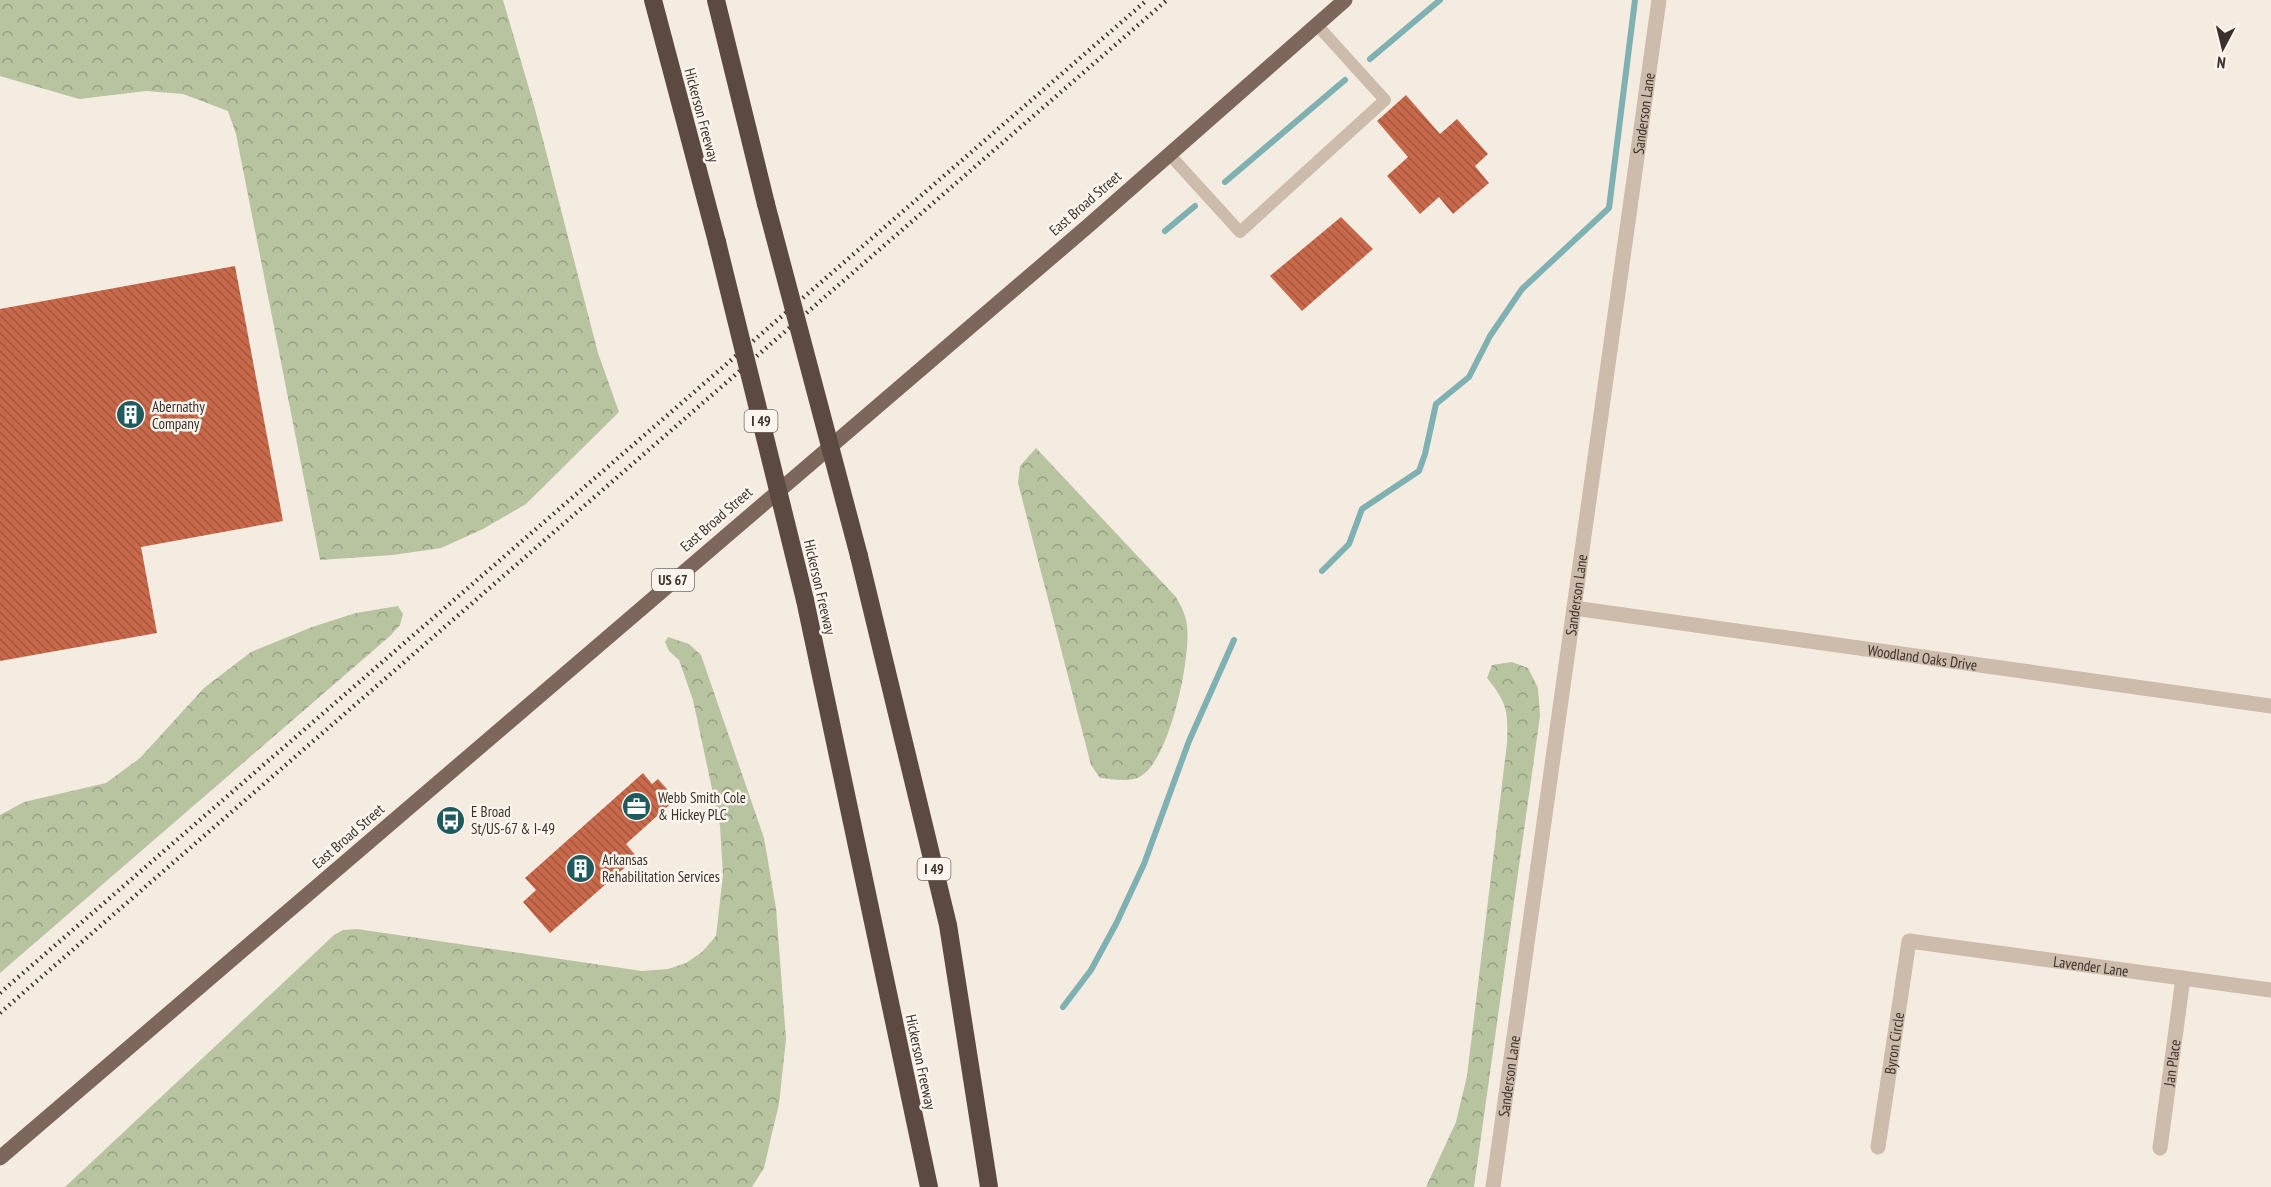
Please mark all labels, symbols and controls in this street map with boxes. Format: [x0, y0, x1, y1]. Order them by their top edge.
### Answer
north arrow [2193, 18, 2253, 78]
text: N [2216, 52, 2227, 73]
street label: Hickerson Freeway [680, 66, 724, 165]
street label: Sanderson Lane [1628, 72, 1658, 155]
street label: East Broad Street [1045, 167, 1125, 239]
place label: Abernathy Company [152, 397, 205, 433]
building icon: Abernathy Company [115, 399, 147, 431]
road number: I 49 [744, 410, 777, 432]
street label: East Broad Street [676, 483, 756, 555]
street label: Hickerson Freeway [800, 538, 840, 637]
street label: Sanderson Lane [1561, 553, 1591, 637]
road number: US 67 [652, 569, 694, 591]
street label: Woodland Oaks Drive [1867, 640, 1979, 674]
place label: Webb Smith Cole & Hickey PLC [658, 788, 746, 824]
office icon: Webb Smith Cole & Hickey PLC [621, 790, 653, 822]
street label: East Broad Street [308, 800, 388, 872]
place label: E Broad St/US-67 & I-49 [471, 802, 555, 838]
bus stop icon: E Broad St/US-67 & I-49 [434, 804, 466, 836]
place label: Arkansas Rehabilitation Services [602, 850, 720, 886]
building icon: Arkansas Rehabilitation Services [565, 852, 597, 884]
road number: I 49 [918, 858, 950, 880]
street label: Lavender Lane [2052, 951, 2130, 980]
street label: Byron Circle [1880, 1011, 1908, 1075]
street label: Hickerson Freeway [902, 1013, 940, 1112]
street label: Sanderson Lane [1493, 1034, 1524, 1118]
street label: Jan Place [2159, 1038, 2184, 1088]

